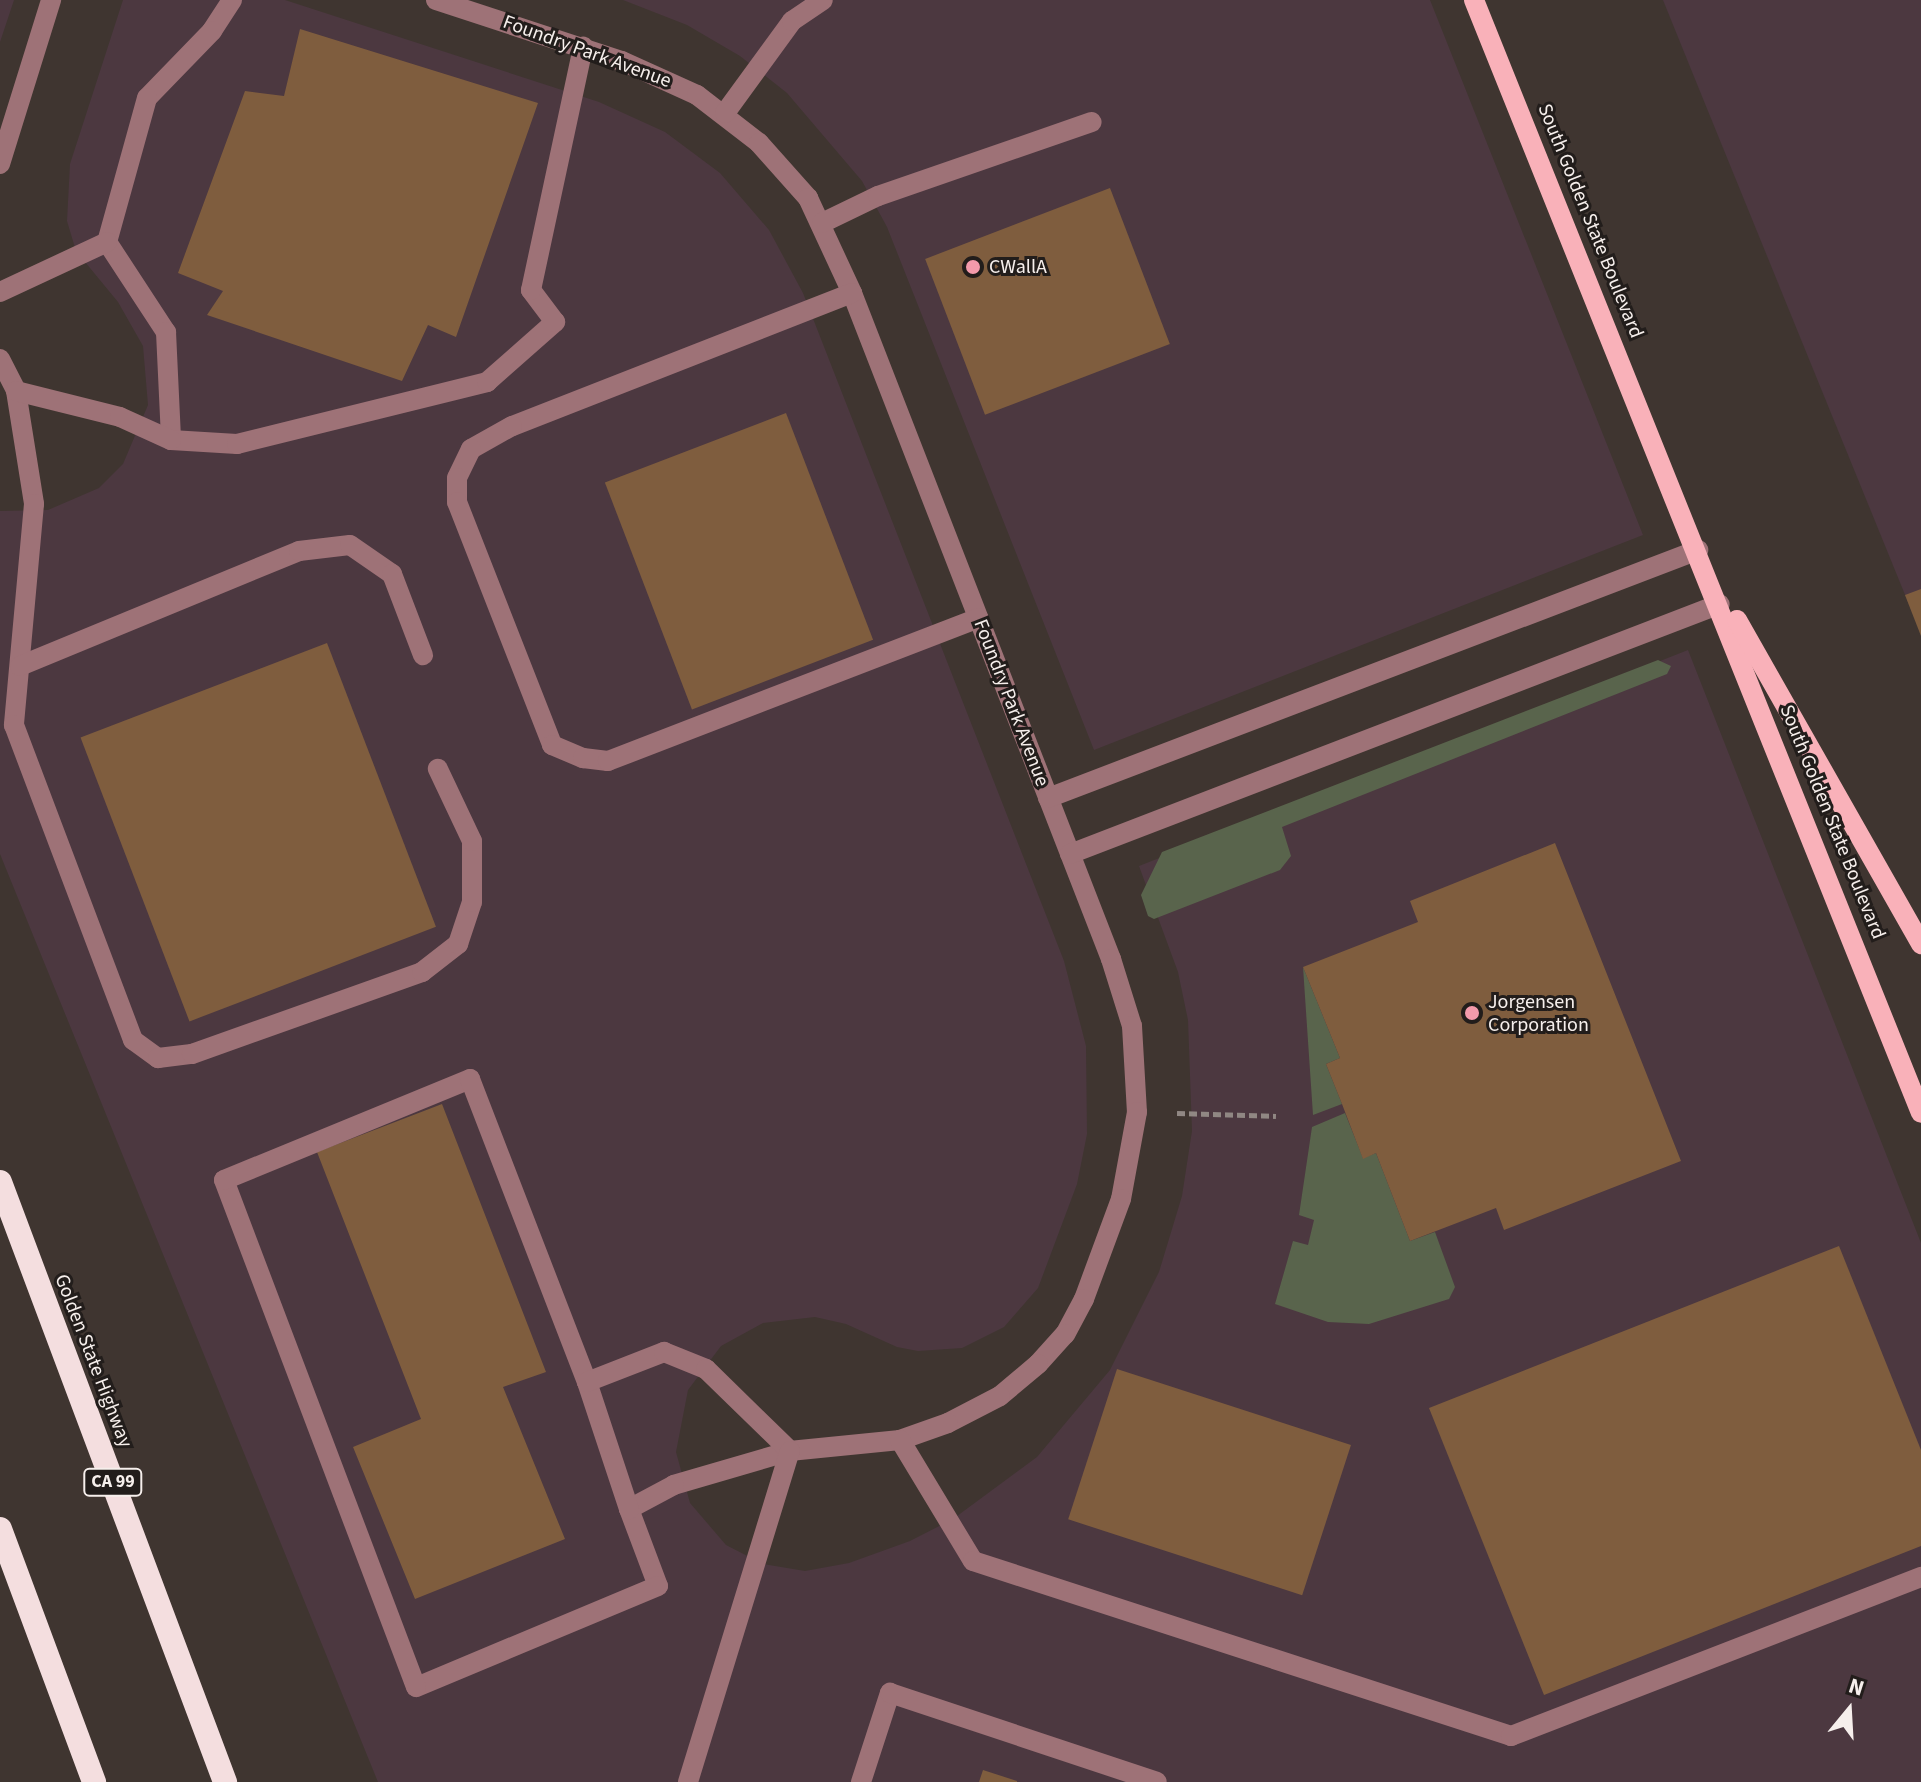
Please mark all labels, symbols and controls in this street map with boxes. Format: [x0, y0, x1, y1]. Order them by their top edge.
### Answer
street label: Foundry Park Avenue [500, 10, 674, 94]
street label: South Golden State Boulevard [1532, 100, 1648, 342]
place label: CWallA [989, 255, 1047, 279]
marker: CWallA [964, 258, 982, 276]
street label: Foundry Park Avenue [968, 616, 1054, 790]
street label: South Golden State Boulevard [1774, 701, 1890, 943]
place label: Jorgensen Corporation [1488, 990, 1589, 1037]
marker: Jorgensen Corporation [1463, 1004, 1481, 1022]
street label: Golden State Highway [49, 1271, 137, 1451]
road number: CA 99 [83, 1468, 143, 1496]
north arrow [1809, 1670, 1889, 1750]
text: N [1845, 1670, 1868, 1705]

